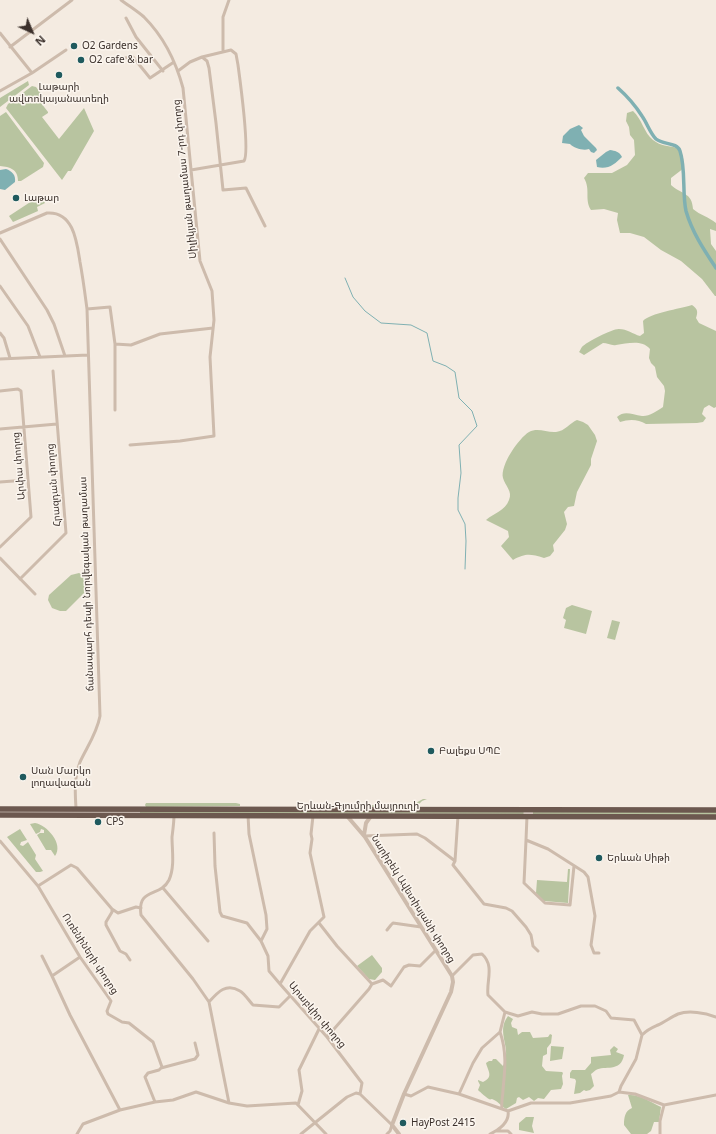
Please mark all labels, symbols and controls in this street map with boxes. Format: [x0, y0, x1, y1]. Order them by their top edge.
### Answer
north arrow [12, 12, 52, 52]
text: N [32, 32, 49, 49]
place label: O2 Gardens [82, 40, 138, 52]
marker: O2 Gardens [69, 41, 79, 51]
place label: O2 cafe & bar [89, 54, 153, 66]
marker: O2 cafe & bar [76, 55, 86, 65]
marker: Լաթարի ավտոկայանատեղի [54, 70, 64, 80]
place label: Լաթարի ավտոկայանատեղի [9, 81, 109, 104]
street label: Սիլիկյան թաղամաս 7-րդ փողոց [171, 99, 199, 259]
place label: Լաթար [24, 192, 59, 204]
marker: Լաթար [11, 193, 21, 203]
street label: Արփա փողոց [10, 431, 28, 501]
street label: Հրազդան փողոց [44, 443, 64, 527]
street label: ճանապարհ դեպի Նորվեգական թաղամաս [77, 477, 97, 691]
place label: Բալեքս ՍՊԸ [439, 745, 500, 757]
marker: Բալեքս ՍՊԸ [426, 746, 436, 756]
place label: Սան Մարկո լողավազան [31, 765, 91, 788]
marker: Սան Մարկո լողավազան [18, 772, 28, 782]
street label: Երևան-Գյումրի մայրուղի [297, 800, 419, 812]
place label: CPS [106, 816, 124, 828]
marker: CPS [93, 817, 103, 827]
street label: Նարիբեկ Ավետիսյանի փողոց [368, 833, 458, 965]
place label: Երևան Սիթի [607, 852, 670, 864]
marker: Երևան Սիթի [594, 853, 604, 863]
street label: Ուռենիների փողոց [59, 911, 121, 997]
street label: Արաբկիր փողոց [286, 979, 348, 1051]
place label: HayPost 2415 [411, 1117, 475, 1129]
marker: HayPost 2415 [398, 1118, 408, 1128]

